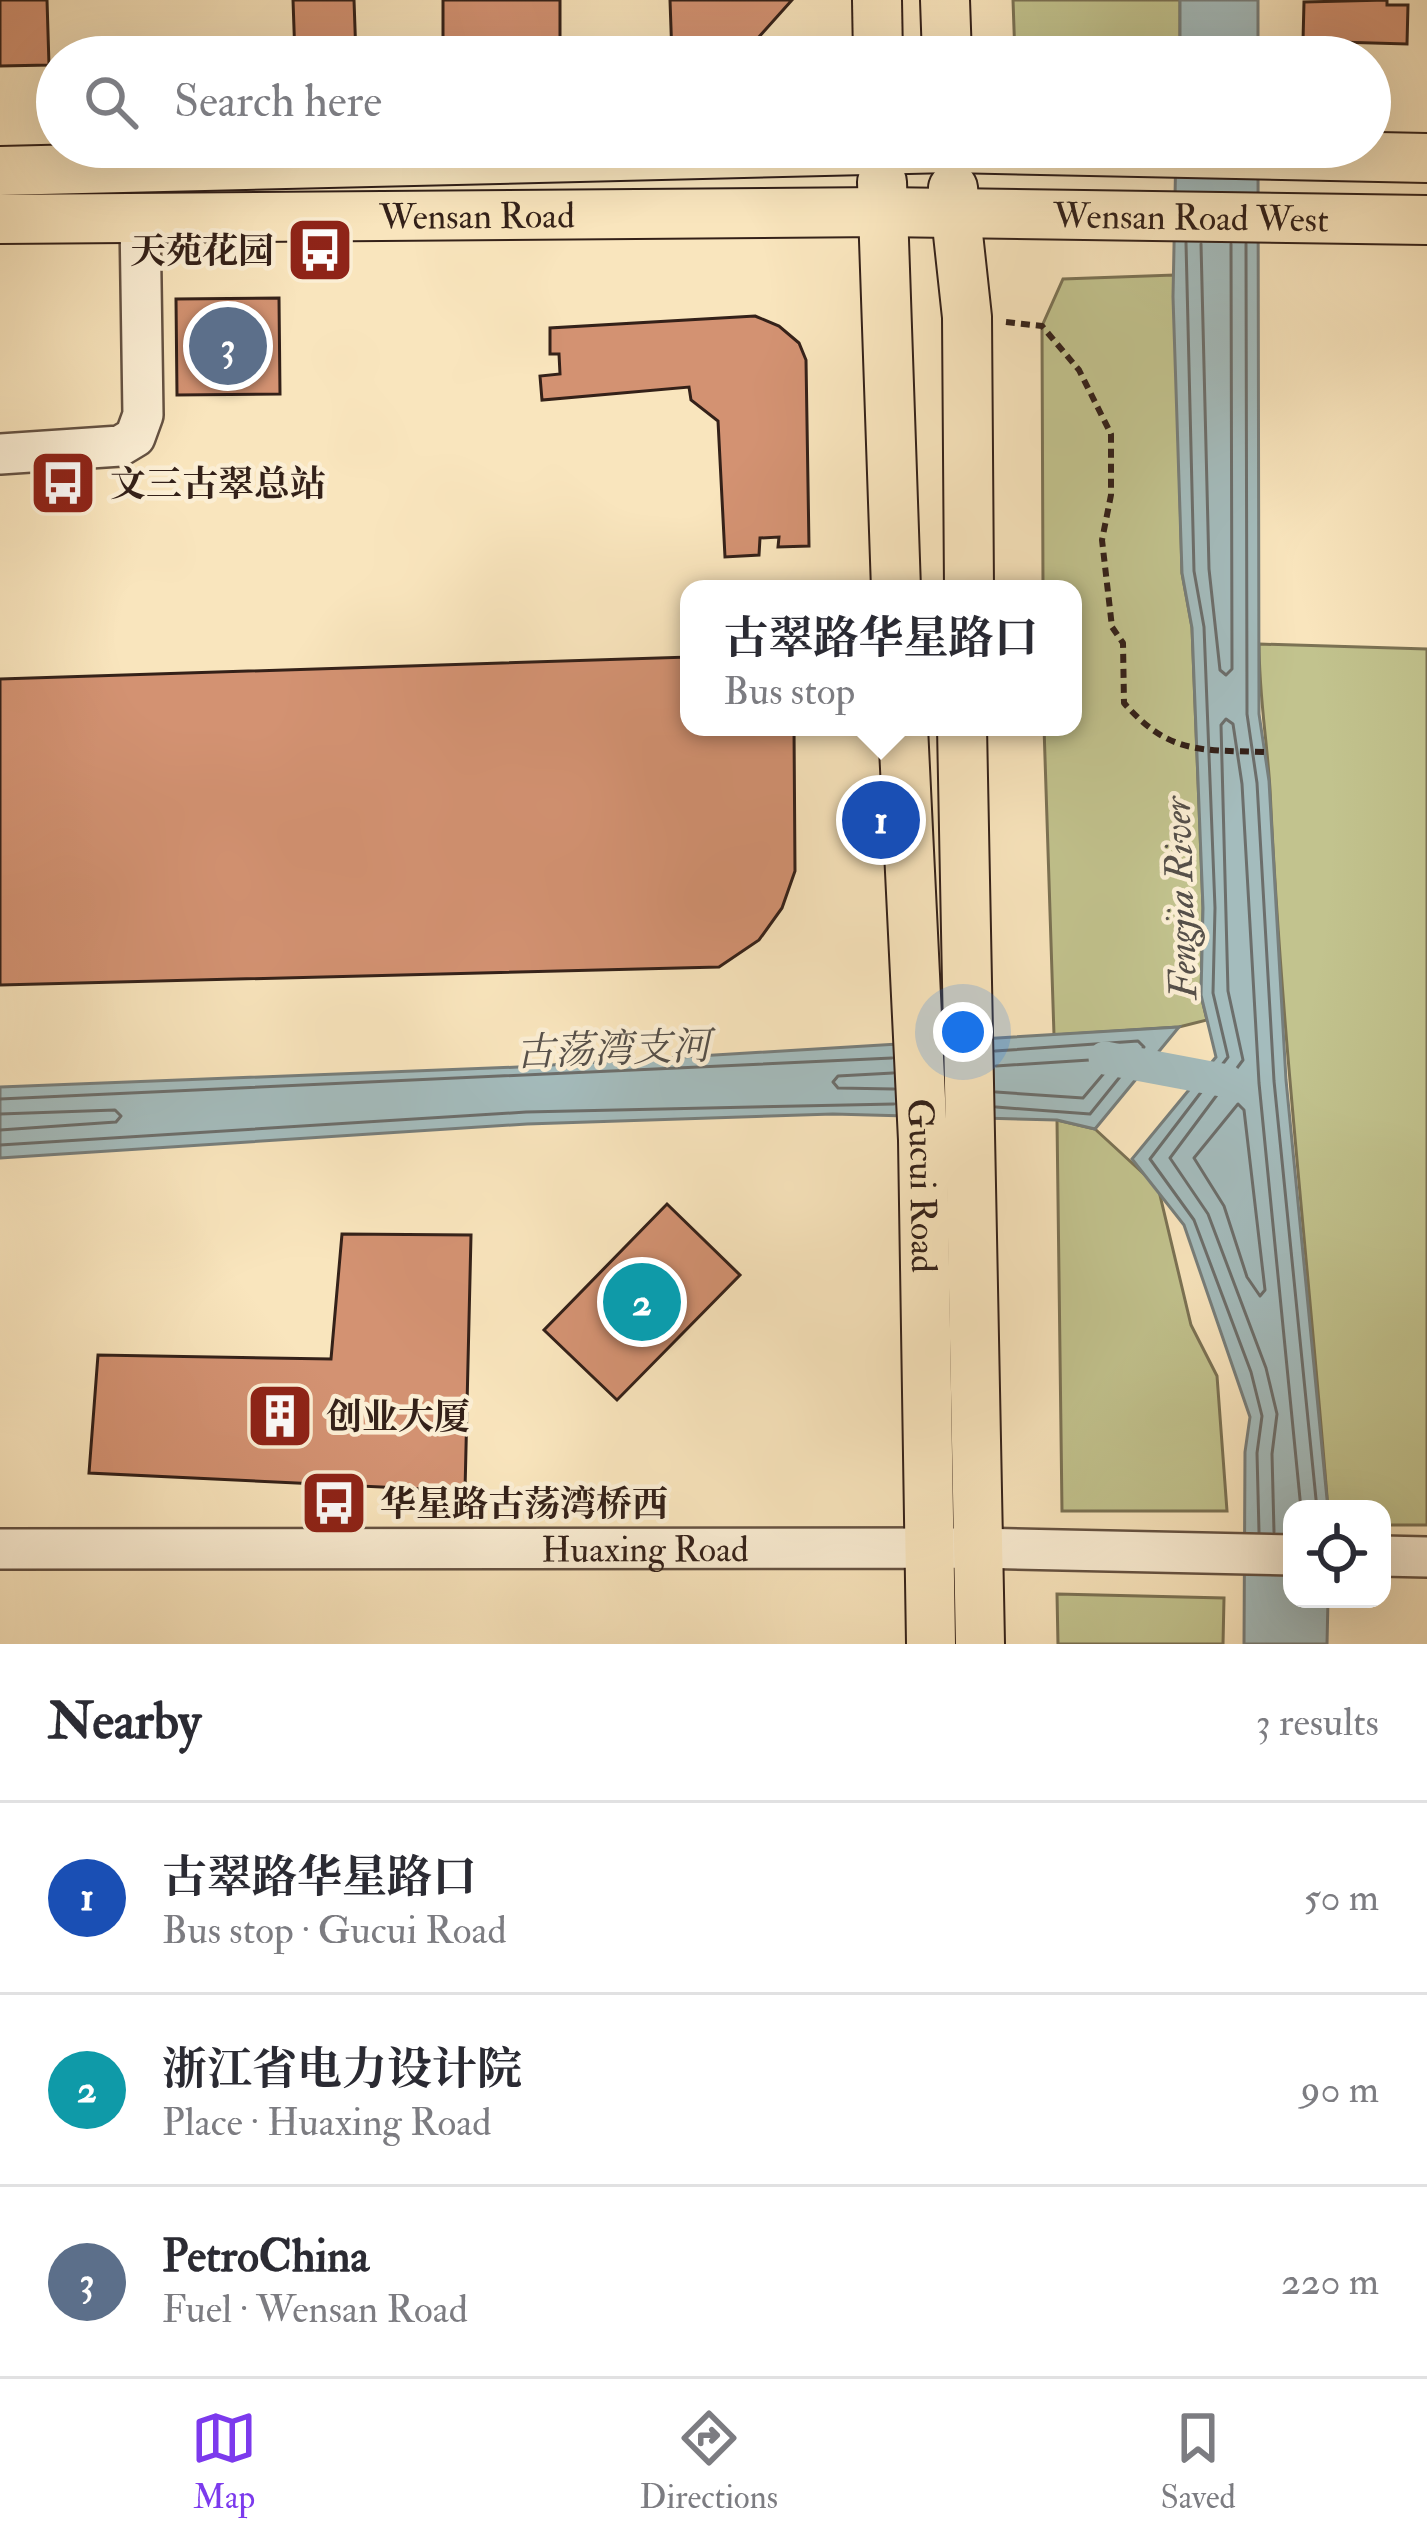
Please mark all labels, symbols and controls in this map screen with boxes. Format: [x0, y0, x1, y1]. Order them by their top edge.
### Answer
search box [36, 36, 1391, 168]
icon: search [78, 69, 144, 135]
text: Search here [174, 74, 382, 130]
street label: Wensan Road [378, 193, 575, 240]
street label: Wensan Road West [1052, 193, 1329, 243]
bus stop icon: 天苑花园 [285, 215, 355, 285]
place label: 天苑花园 [130, 229, 274, 274]
pin: 3 [189, 301, 267, 391]
bus stop icon: 文三古翠总站 [28, 448, 98, 518]
place label: 文三古翠总站 [110, 462, 326, 507]
popup [680, 580, 1082, 736]
text: 古翠路华星路口 [723, 611, 1039, 667]
text: Bus stop [723, 667, 855, 716]
pin: 1 [842, 775, 920, 865]
water label: Fengjia River [1152, 794, 1209, 1002]
your location [933, 1002, 993, 1062]
water label: 古荡湾支河 [515, 1021, 717, 1077]
street label: Gucui Road [897, 1097, 946, 1273]
pin: 2 [603, 1257, 681, 1347]
building icon: 创业大厦 [245, 1381, 315, 1451]
place label: 创业大厦 [326, 1395, 470, 1440]
bus stop icon: 华星路古荡湾桥西 [299, 1468, 369, 1538]
place label: 华星路古荡湾桥西 [380, 1482, 668, 1527]
map controls [1283, 1500, 1391, 1608]
button: locate [1283, 1500, 1391, 1608]
street label: Huaxing Road [541, 1527, 749, 1572]
text: Nearby [48, 1690, 201, 1754]
text: 3 results [1256, 1698, 1379, 1747]
text: 古翠路华星路口 [162, 1850, 477, 1906]
text: 1 [80, 1873, 94, 1922]
text: 50 m [1304, 1873, 1379, 1922]
text: Bus stop · Gucui Road [162, 1906, 507, 1955]
text: 浙江省电力设计院 [162, 2042, 522, 2098]
text: 2 [77, 2065, 97, 2114]
text: 90 m [1301, 2065, 1379, 2114]
text: Place · Huaxing Road [162, 2098, 491, 2147]
text: PetroChina [162, 2229, 369, 2285]
text: 3 [80, 2257, 94, 2306]
text: 220 m [1281, 2257, 1379, 2306]
text: Fuel · Wensan Road [162, 2285, 468, 2334]
tab: Map [191, 2405, 257, 2518]
tab: Directions [640, 2405, 778, 2518]
tab: Saved [1160, 2405, 1236, 2518]

